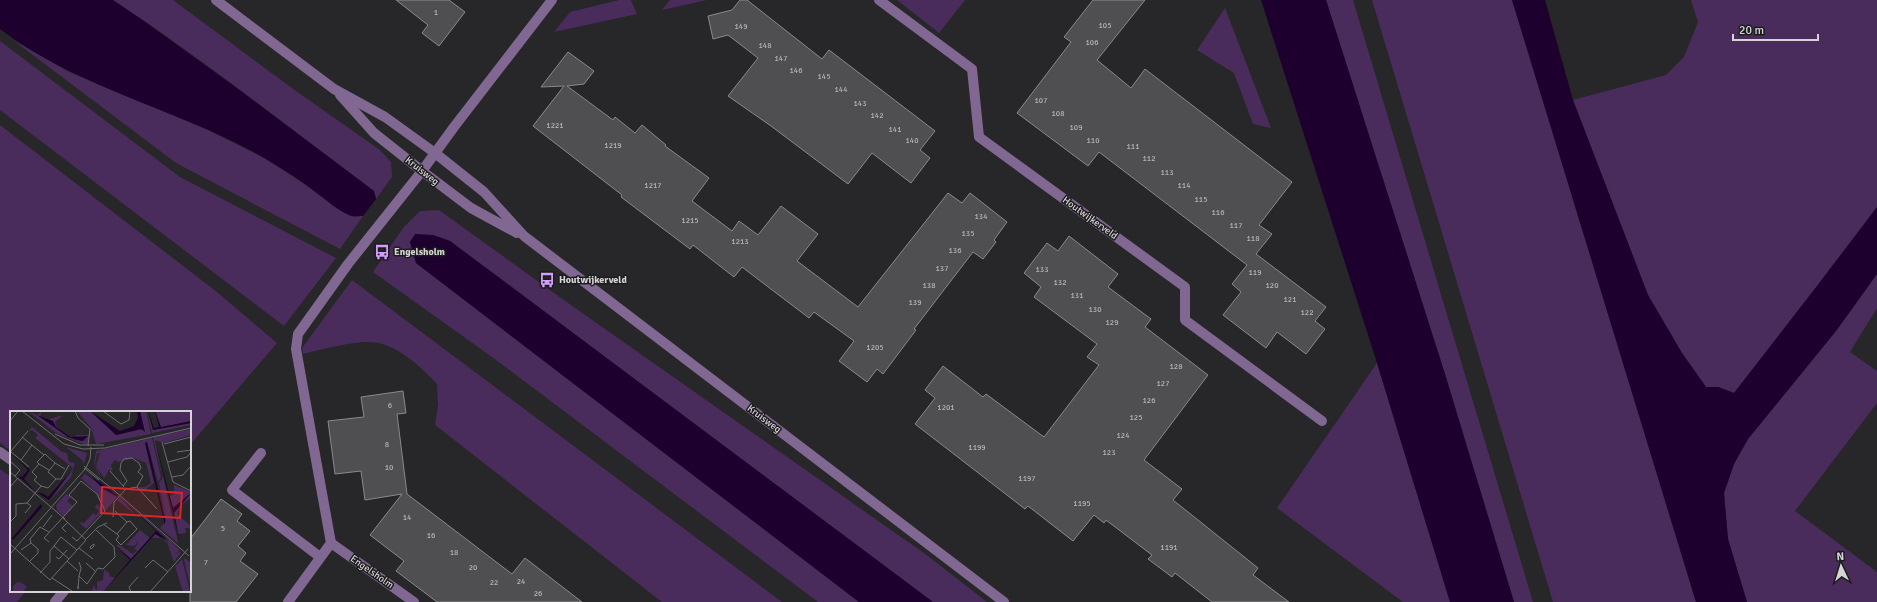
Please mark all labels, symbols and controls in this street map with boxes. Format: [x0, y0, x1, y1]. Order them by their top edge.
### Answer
house number: 1 [434, 7, 438, 17]
scale bar [1733, 16, 1818, 42]
house number: 105 [1099, 20, 1111, 30]
house number: 149 [735, 21, 747, 31]
text: 20 m [1739, 23, 1764, 38]
house number: 106 [1086, 37, 1098, 47]
house number: 148 [759, 40, 771, 50]
house number: 147 [775, 53, 787, 63]
house number: 146 [790, 65, 802, 75]
house number: 145 [818, 71, 830, 81]
house number: 144 [835, 84, 848, 94]
house number: 107 [1035, 95, 1047, 105]
house number: 143 [854, 98, 866, 108]
house number: 108 [1052, 108, 1064, 118]
house number: 142 [871, 110, 883, 120]
house number: 1221 [546, 120, 564, 130]
house number: 109 [1070, 122, 1082, 132]
house number: 141 [889, 124, 901, 134]
house number: 140 [906, 135, 918, 145]
house number: 110 [1087, 135, 1099, 145]
house number: 1219 [604, 140, 622, 150]
house number: 111 [1127, 141, 1139, 151]
house number: 112 [1143, 153, 1155, 163]
street label: Kruisweg [403, 154, 441, 188]
house number: 113 [1161, 167, 1173, 177]
house number: 1217 [644, 180, 662, 190]
house number: 114 [1178, 180, 1191, 190]
street label: Houtwijkerveld [1060, 194, 1120, 242]
house number: 115 [1195, 194, 1207, 204]
house number: 116 [1212, 207, 1224, 217]
house number: 134 [975, 211, 988, 221]
house number: 1215 [681, 215, 699, 225]
house number: 117 [1230, 220, 1242, 230]
house number: 135 [962, 228, 974, 238]
house number: 118 [1247, 233, 1259, 243]
house number: 1213 [731, 236, 749, 246]
bus stop icon: Engelsholm [373, 243, 391, 261]
house number: 136 [949, 245, 961, 255]
place label: Engelsholm [394, 246, 445, 258]
house number: 137 [936, 263, 948, 273]
house number: 133 [1036, 264, 1048, 274]
house number: 119 [1249, 267, 1261, 277]
bus stop icon: Houtwijkerveld [538, 271, 556, 289]
place label: Houtwijkerveld [559, 274, 627, 286]
house number: 132 [1054, 277, 1066, 287]
house number: 138 [923, 280, 935, 290]
house number: 120 [1266, 280, 1278, 290]
house number: 131 [1071, 290, 1083, 300]
house number: 121 [1284, 294, 1296, 304]
house number: 139 [909, 297, 921, 307]
house number: 130 [1089, 304, 1101, 314]
house number: 122 [1301, 307, 1313, 317]
house number: 129 [1106, 317, 1118, 327]
house number: 1205 [866, 342, 884, 352]
house number: 128 [1170, 361, 1182, 371]
house number: 127 [1157, 378, 1169, 388]
house number: 126 [1143, 395, 1155, 405]
house number: 6 [388, 400, 392, 410]
street label: Kruisweg [745, 402, 783, 436]
house number: 1201 [937, 402, 955, 412]
inset map [10, 411, 191, 592]
house number: 125 [1130, 412, 1142, 422]
house number: 124 [1117, 430, 1130, 440]
house number: 8 [385, 439, 389, 449]
house number: 1199 [968, 442, 986, 452]
house number: 123 [1103, 447, 1115, 457]
house number: 10 [385, 462, 393, 472]
house number: 1197 [1018, 473, 1036, 483]
house number: 1195 [1073, 498, 1091, 508]
house number: 14 [403, 512, 412, 522]
house number: 5 [221, 523, 225, 533]
house number: 16 [427, 530, 435, 540]
house number: 1191 [1160, 542, 1178, 552]
north arrow [1821, 546, 1861, 586]
house number: 18 [450, 547, 458, 557]
text: N [1836, 550, 1845, 563]
street label: Engelsholm [348, 553, 396, 591]
house number: 7 [204, 557, 208, 567]
house number: 20 [469, 562, 477, 572]
house number: 24 [517, 576, 526, 586]
house number: 22 [490, 577, 498, 587]
house number: 26 [534, 588, 542, 598]

